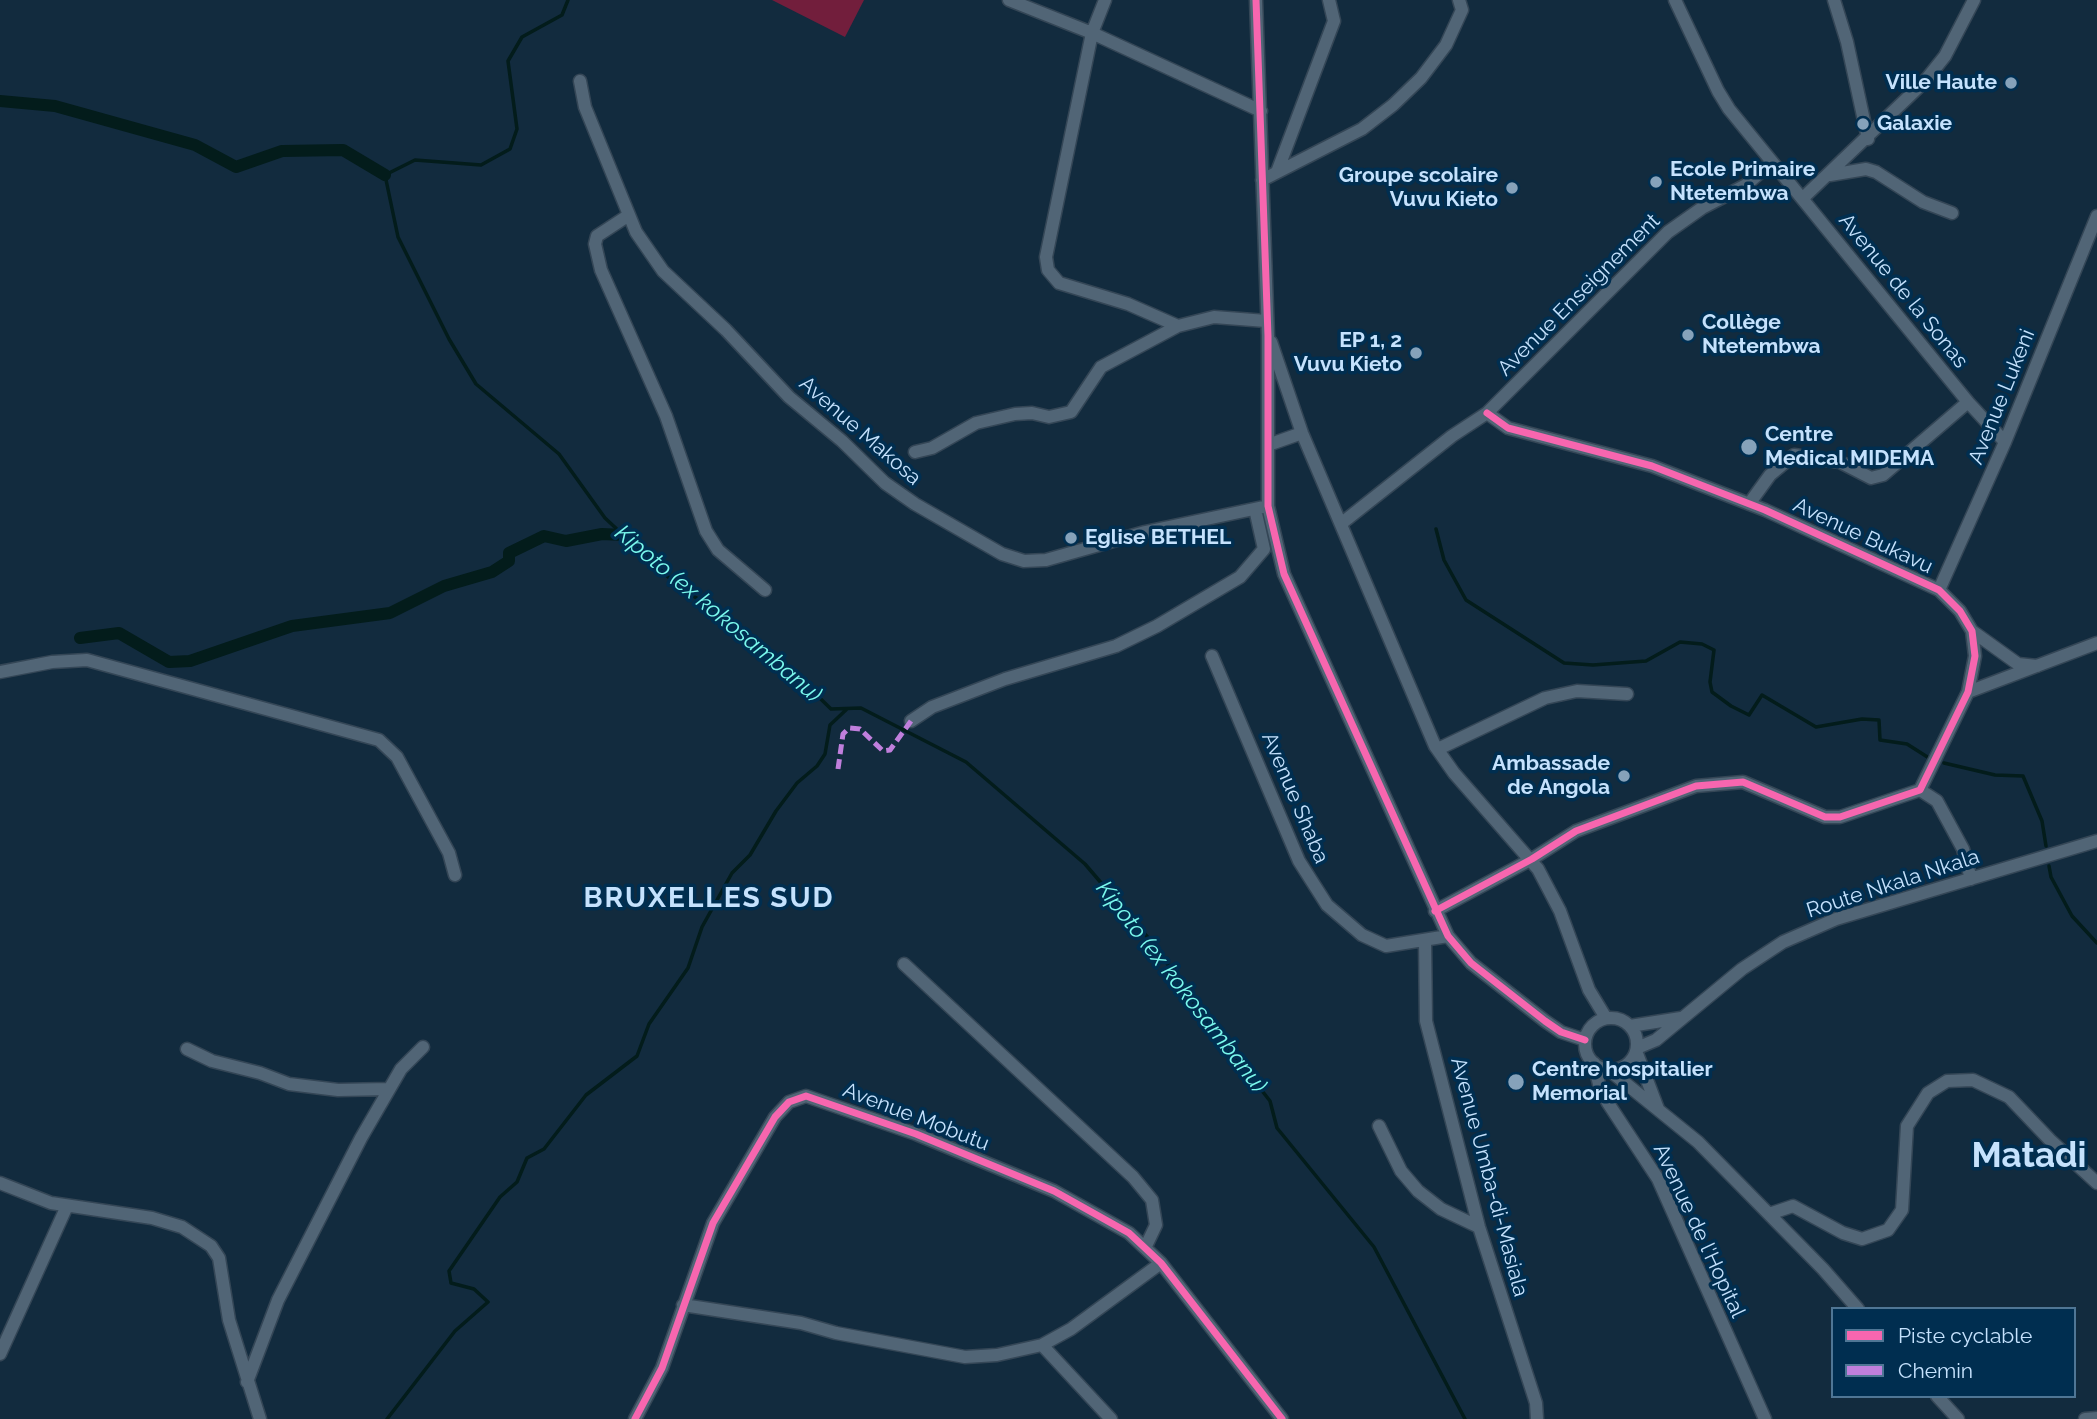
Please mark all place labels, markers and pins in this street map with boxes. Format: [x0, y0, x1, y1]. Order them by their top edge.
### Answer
place label: Ville Haute [1886, 70, 1997, 96]
marker: Ville Haute [2003, 75, 2019, 91]
place label: Galaxie [1877, 111, 1952, 137]
marker: Galaxie [1855, 116, 1871, 132]
place label: Ecole Primaire Ntetembwa [1670, 157, 1815, 207]
place label: Groupe scolaire Vuvu Kieto [1339, 163, 1498, 213]
marker: Ecole Primaire Ntetembwa [1648, 174, 1664, 190]
marker: Groupe scolaire Vuvu Kieto [1504, 180, 1520, 196]
place label: Collège Ntetembwa [1702, 310, 1821, 360]
marker: Collège Ntetembwa [1680, 327, 1696, 343]
place label: EP 1, 2 Vuvu Kieto [1294, 328, 1402, 378]
marker: EP 1, 2 Vuvu Kieto [1408, 345, 1424, 361]
place label: Centre Medical MIDEMA [1765, 422, 1934, 472]
marker: Centre Medical MIDEMA [1739, 437, 1759, 457]
place label: Eglise BETHEL [1085, 525, 1231, 551]
marker: Eglise BETHEL [1063, 530, 1079, 546]
place label: Ambassade de Angola [1492, 751, 1610, 801]
marker: Ambassade de Angola [1616, 768, 1632, 784]
place label: Centre hospitalier Memorial [1532, 1057, 1713, 1107]
marker: Centre hospitalier Memorial [1506, 1072, 1526, 1092]

